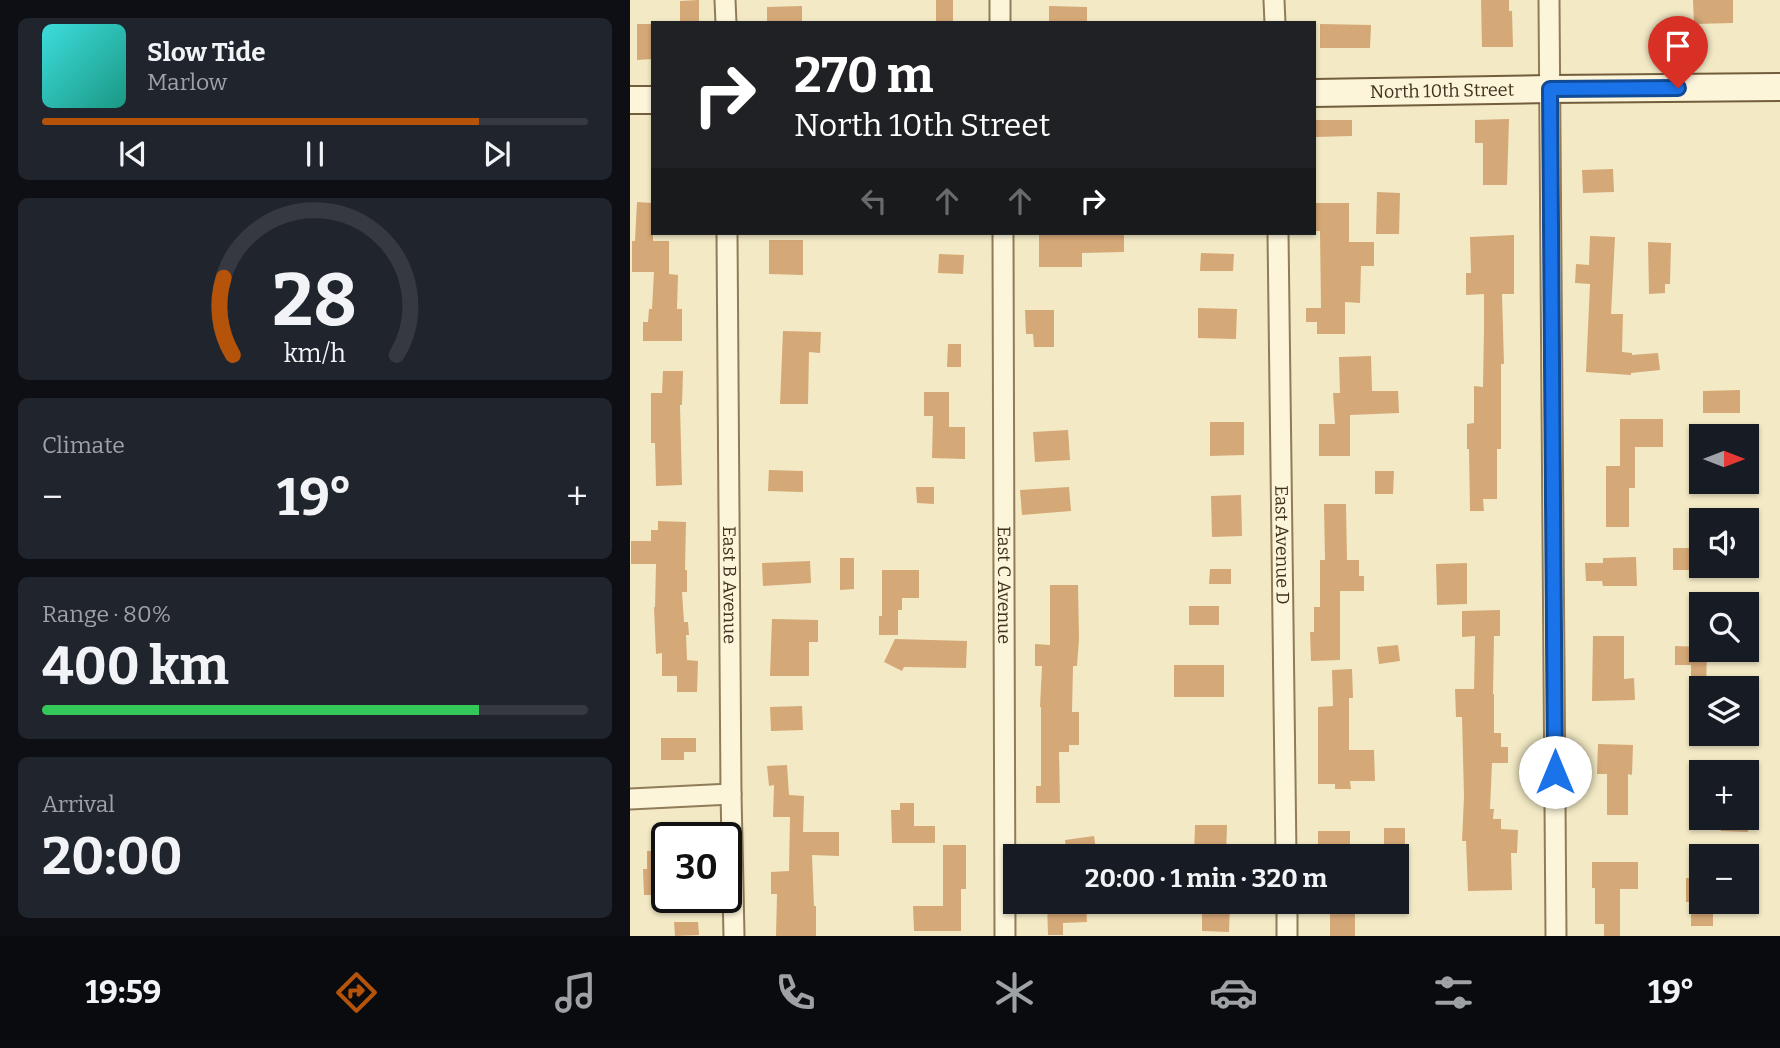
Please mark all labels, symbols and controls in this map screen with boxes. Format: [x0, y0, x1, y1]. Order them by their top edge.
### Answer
pin [1648, 16, 1708, 88]
icon: arrive [1659, 27, 1697, 65]
text: Slow Tide [147, 37, 266, 68]
text: 270 m [794, 46, 934, 105]
icon: right [679, 49, 770, 140]
text: Marlow [147, 68, 227, 96]
street label: North 10th Street [1370, 79, 1515, 103]
text: North 10th Street [794, 106, 1050, 144]
icon: previous [114, 135, 152, 173]
icon: pause [296, 135, 334, 173]
icon: next [478, 135, 516, 173]
icon: left [855, 182, 893, 220]
icon: ahead [928, 182, 966, 220]
icon: ahead [1001, 182, 1039, 220]
icon: right [1074, 182, 1112, 220]
text: 28 [273, 257, 357, 344]
text: km/h [284, 338, 346, 368]
north arrow [1689, 424, 1759, 494]
map controls [1689, 424, 1759, 914]
text: Climate [42, 431, 125, 459]
text: 19° [277, 466, 352, 529]
text: − [42, 474, 63, 520]
text: + [566, 474, 588, 520]
street label: East Avenue D [1270, 485, 1294, 605]
button: sound [1689, 508, 1759, 578]
street label: East B Avenue [718, 526, 741, 644]
street label: East C Avenue [993, 526, 1015, 644]
button: search [1689, 592, 1759, 662]
text: Range · 80% [42, 600, 171, 628]
text: 400 km [42, 635, 229, 698]
button: layers [1689, 676, 1759, 746]
position arrow [1518, 735, 1592, 809]
button: + [1689, 760, 1759, 830]
text: Arrival [42, 790, 115, 818]
speed limit sign: 30 [651, 822, 742, 913]
text: 20:00 [42, 825, 182, 888]
button: − [1689, 844, 1759, 914]
text: 20:00 · 1 min · 320 m [1085, 863, 1327, 894]
icon: directions [332, 968, 381, 1017]
icon: music [551, 968, 600, 1017]
icon: phone [771, 968, 820, 1017]
icon: climate [990, 968, 1039, 1017]
icon: car [1209, 968, 1258, 1017]
icon: filters [1429, 968, 1478, 1017]
text: 19:59 [85, 973, 161, 1011]
text: 19° [1648, 973, 1695, 1011]

